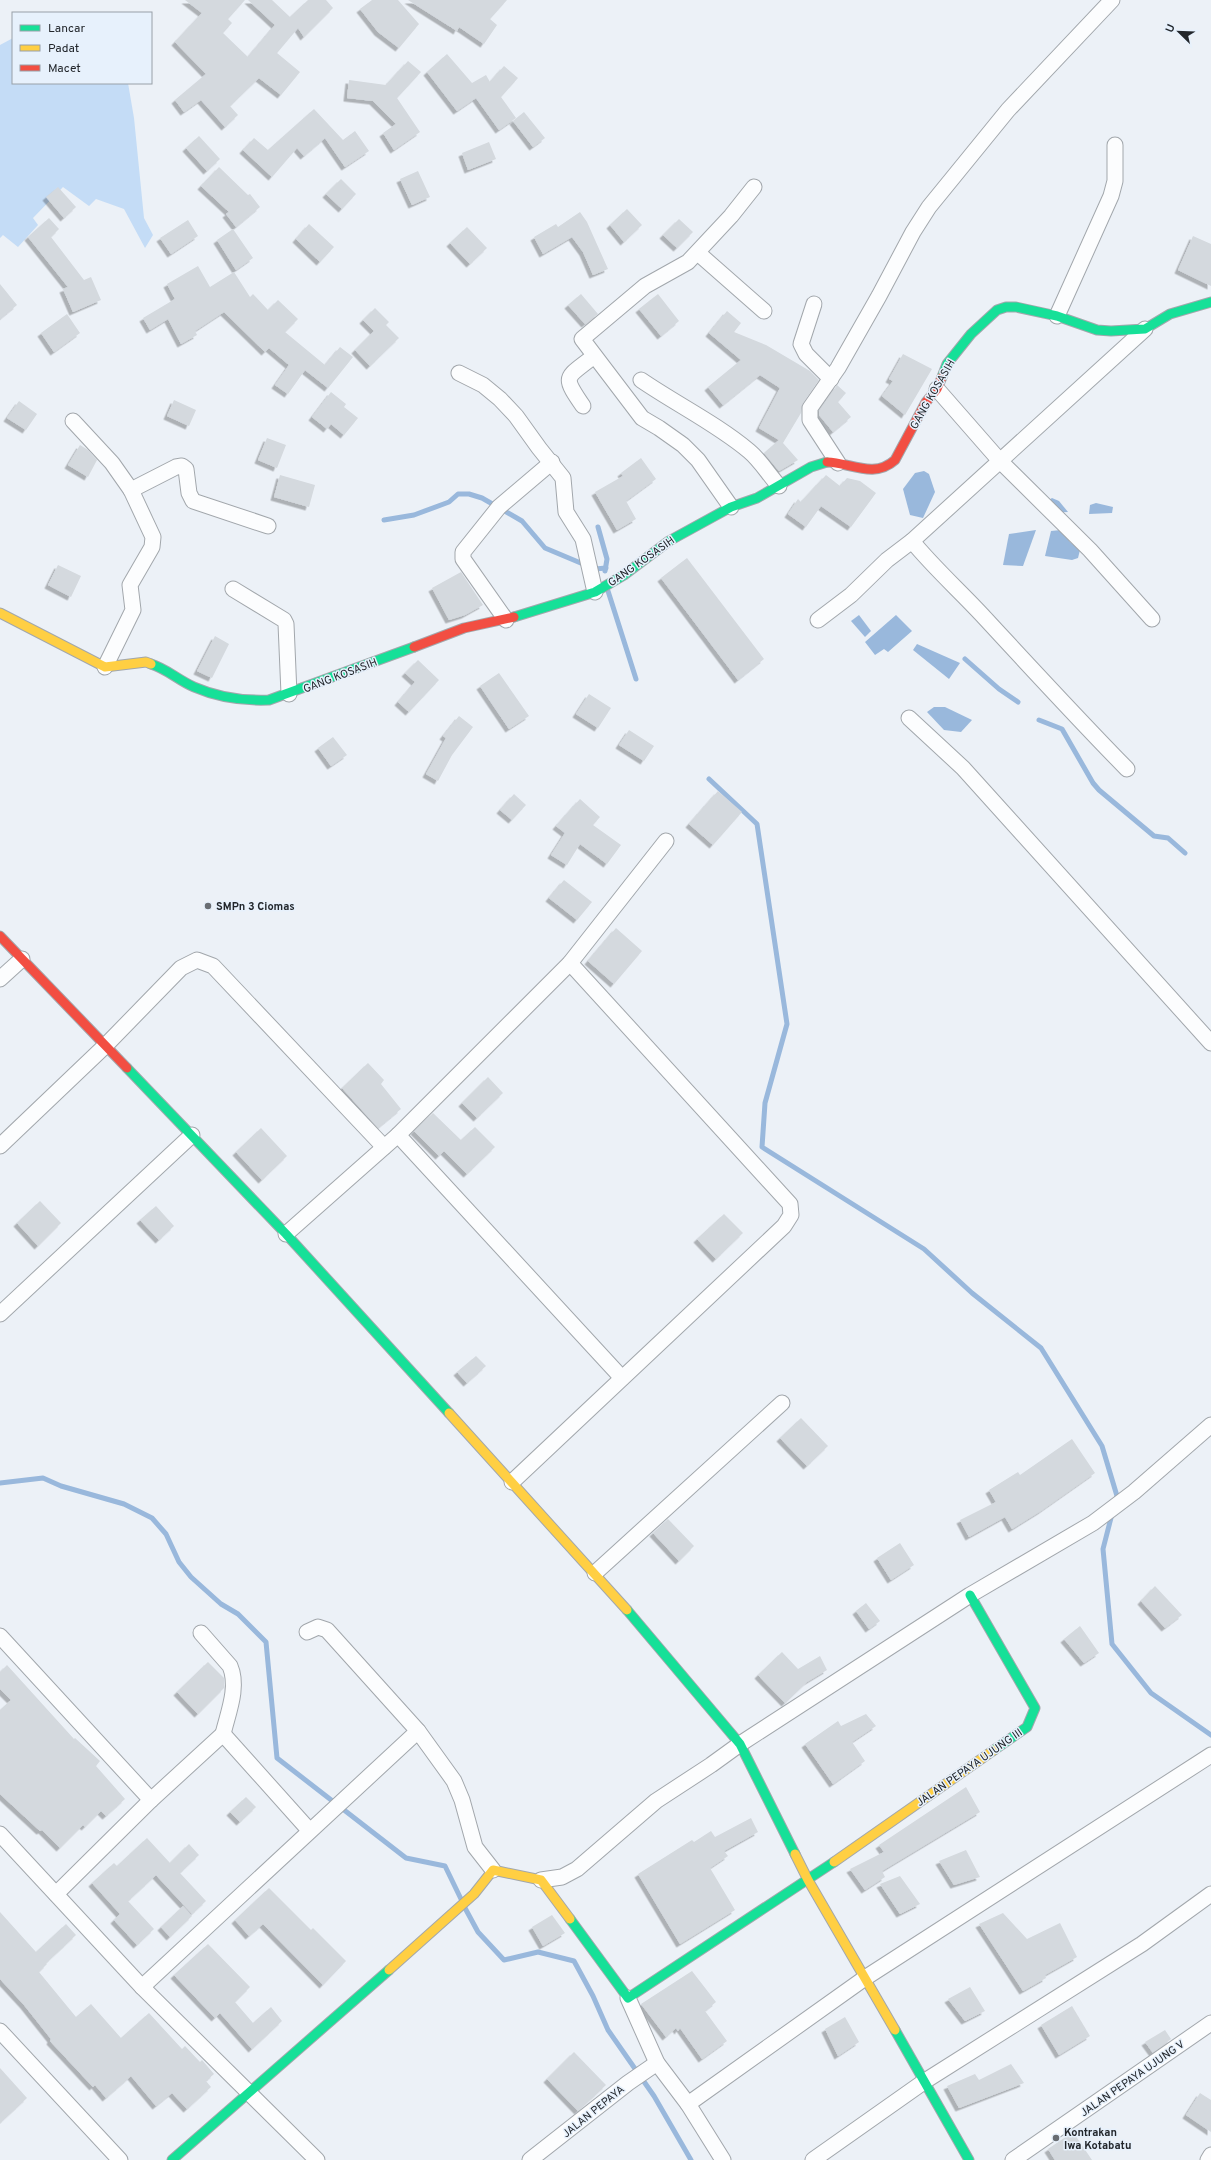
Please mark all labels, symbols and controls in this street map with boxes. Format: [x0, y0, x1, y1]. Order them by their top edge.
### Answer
legend [12, 12, 152, 84]
north arrow [1159, 12, 1199, 52]
text: Lancar [48, 21, 85, 37]
text: U [1163, 22, 1179, 35]
text: Padat [48, 41, 79, 57]
text: Macet [48, 61, 81, 77]
street label: GANG KOSASIH [907, 357, 958, 432]
street label: GANG KOSASIH [606, 534, 678, 590]
street label: GANG KOSASIH [301, 655, 379, 696]
place label: SMPn 3 Ciomas [216, 900, 295, 914]
marker: SMPn 3 Ciomas [203, 901, 213, 911]
street label: JALAN PEPAYA UJUNG III [914, 1726, 1025, 1810]
street label: JALAN PEPAYA UJUNG V [1078, 2038, 1187, 2120]
street label: JALAN PEPAYA [560, 2082, 628, 2141]
place label: Kontrakan Iwa Kotabatu [1064, 2126, 1131, 2153]
marker: Kontrakan Iwa Kotabatu [1051, 2133, 1061, 2143]

